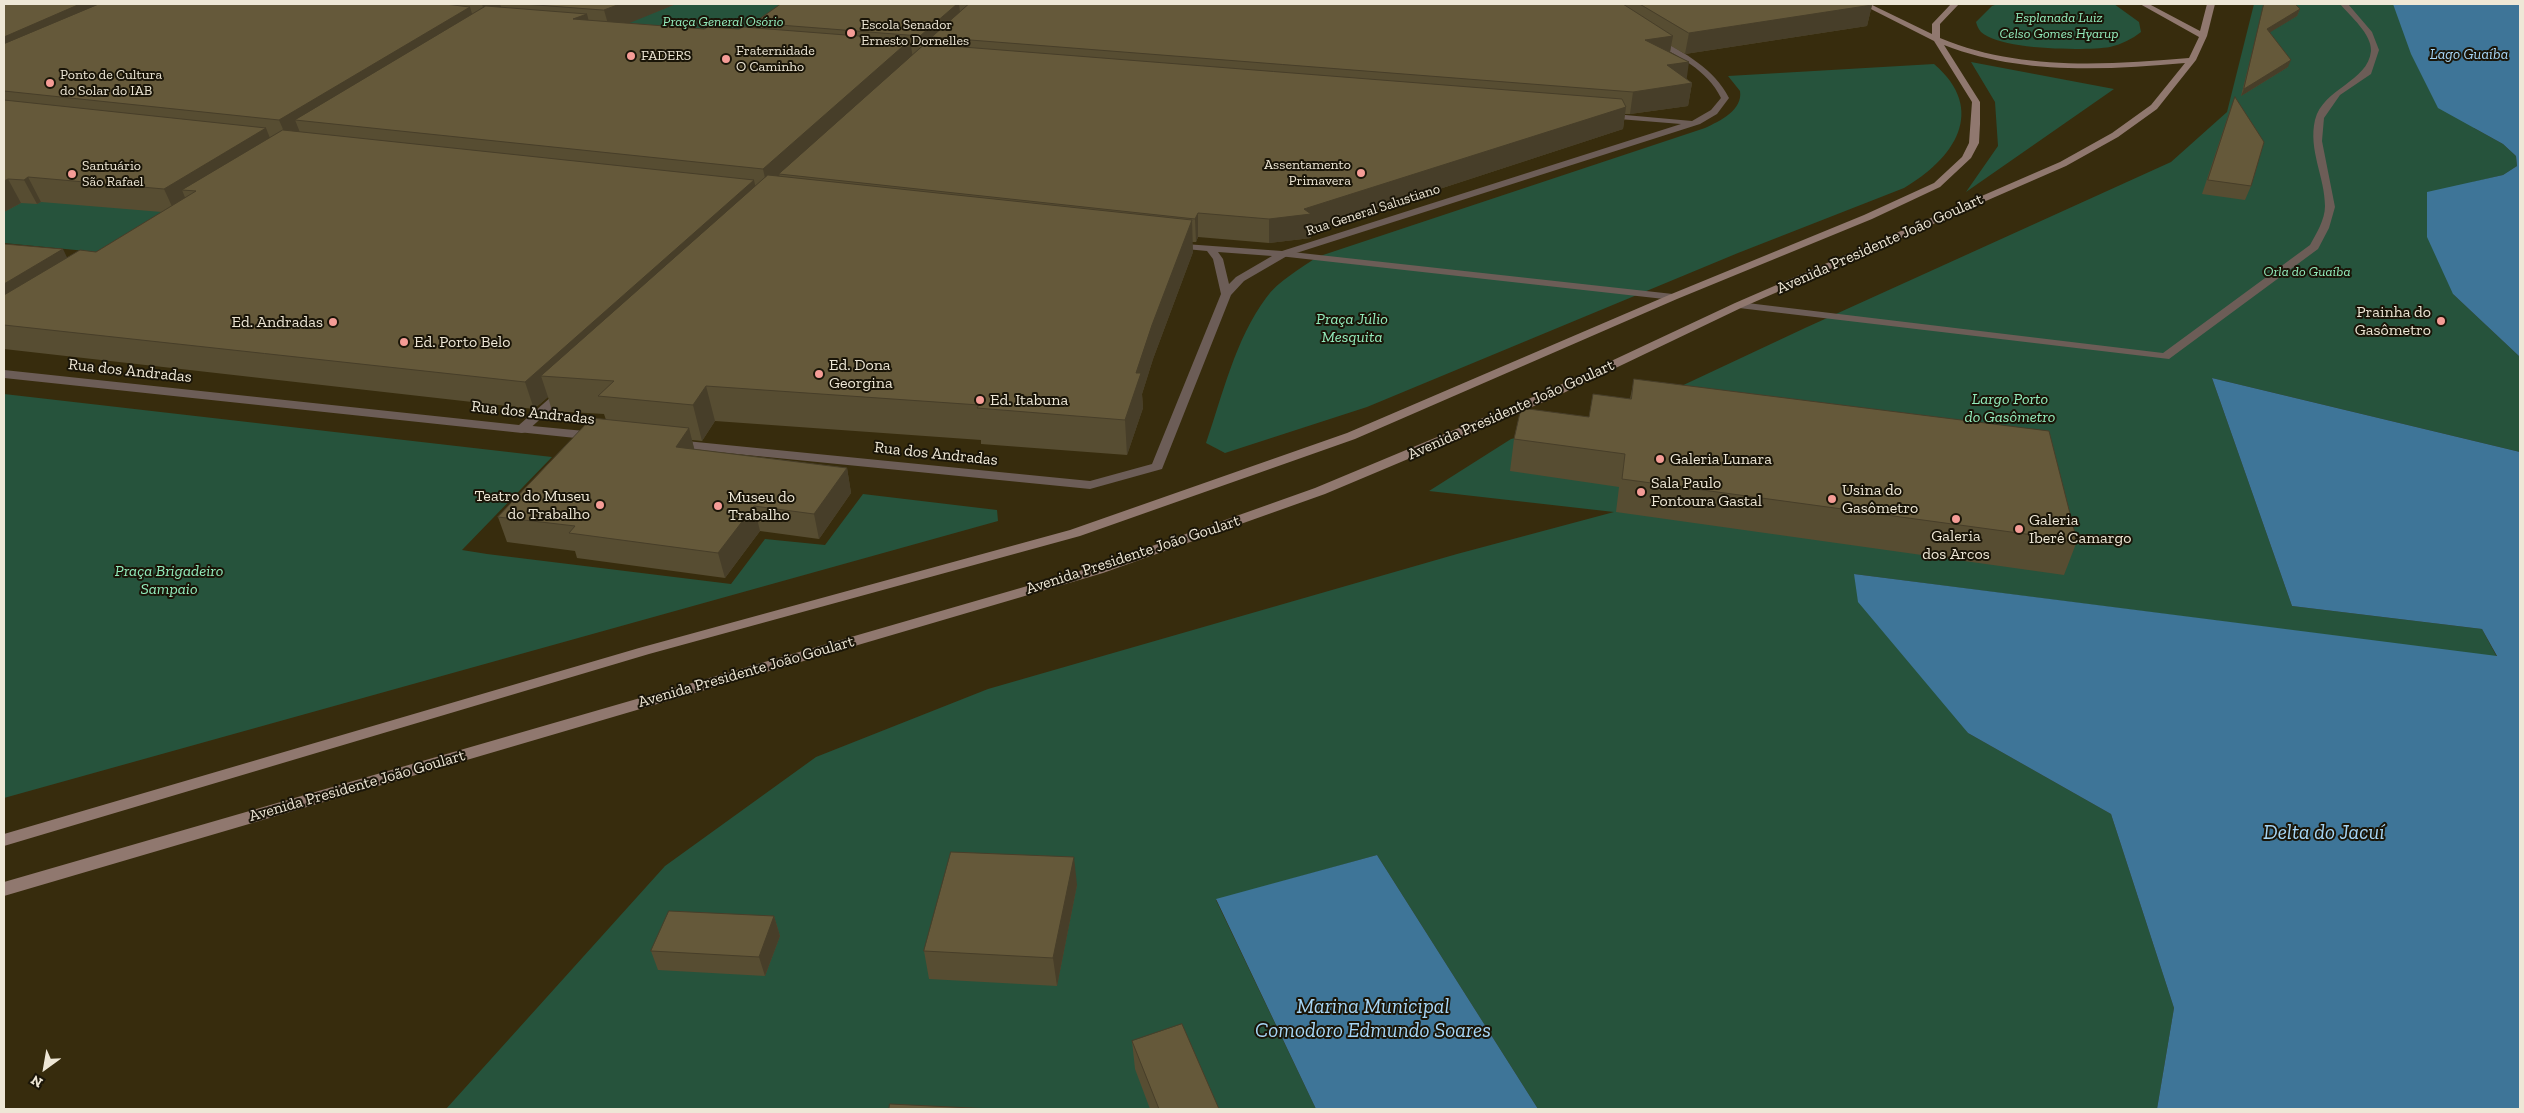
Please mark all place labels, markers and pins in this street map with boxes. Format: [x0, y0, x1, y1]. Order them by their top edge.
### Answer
place label: Escola Senador Ernesto Dornelles [861, 17, 969, 49]
marker: Escola Senador Ernesto Dornelles [845, 27, 857, 39]
place label: Fraternidade O Caminho [736, 43, 815, 75]
place label: FADERS [641, 48, 691, 64]
marker: FADERS [625, 50, 637, 62]
marker: Fraternidade O Caminho [720, 53, 732, 65]
place label: Ponto de Cultura do Solar do IAB [60, 67, 162, 100]
marker: Ponto de Cultura do Solar do IAB [44, 77, 56, 89]
place label: Assentamento Primavera [1264, 157, 1351, 190]
place label: Santuário São Rafael [82, 158, 144, 190]
marker: Assentamento Primavera [1355, 167, 1367, 179]
marker: Santuário São Rafael [66, 168, 78, 180]
place label: Prainha do Gasômetro [2355, 302, 2431, 340]
place label: Ed. Andradas [232, 312, 323, 332]
marker: Prainha do Gasômetro [2435, 315, 2447, 327]
marker: Ed. Andradas [327, 316, 339, 328]
place label: Ed. Porto Belo [414, 332, 510, 352]
marker: Ed. Porto Belo [398, 336, 410, 348]
place label: Ed. Dona Georgina [829, 355, 893, 393]
marker: Ed. Dona Georgina [813, 368, 825, 380]
place label: Ed. Itabuna [990, 390, 1068, 410]
marker: Ed. Itabuna [974, 394, 986, 406]
place label: Galeria Lunara [1670, 449, 1772, 469]
marker: Galeria Lunara [1654, 453, 1666, 465]
place label: Sala Paulo Fontoura Gastal [1651, 473, 1762, 511]
place label: Usina do Gasômetro [1842, 480, 1918, 518]
place label: Teatro do Museu do Trabalho [474, 486, 590, 524]
marker: Sala Paulo Fontoura Gastal [1635, 486, 1647, 498]
place label: Museu do Trabalho [728, 487, 795, 525]
marker: Usina do Gasômetro [1826, 493, 1838, 505]
marker: Teatro do Museu do Trabalho [594, 499, 606, 511]
marker: Museu do Trabalho [712, 500, 724, 512]
place label: Galeria Iberê Camargo [2029, 510, 2131, 548]
marker: Galeria dos Arcos [1950, 513, 1962, 525]
marker: Galeria Iberê Camargo [2013, 523, 2025, 535]
place label: Galeria dos Arcos [1922, 526, 1990, 564]

